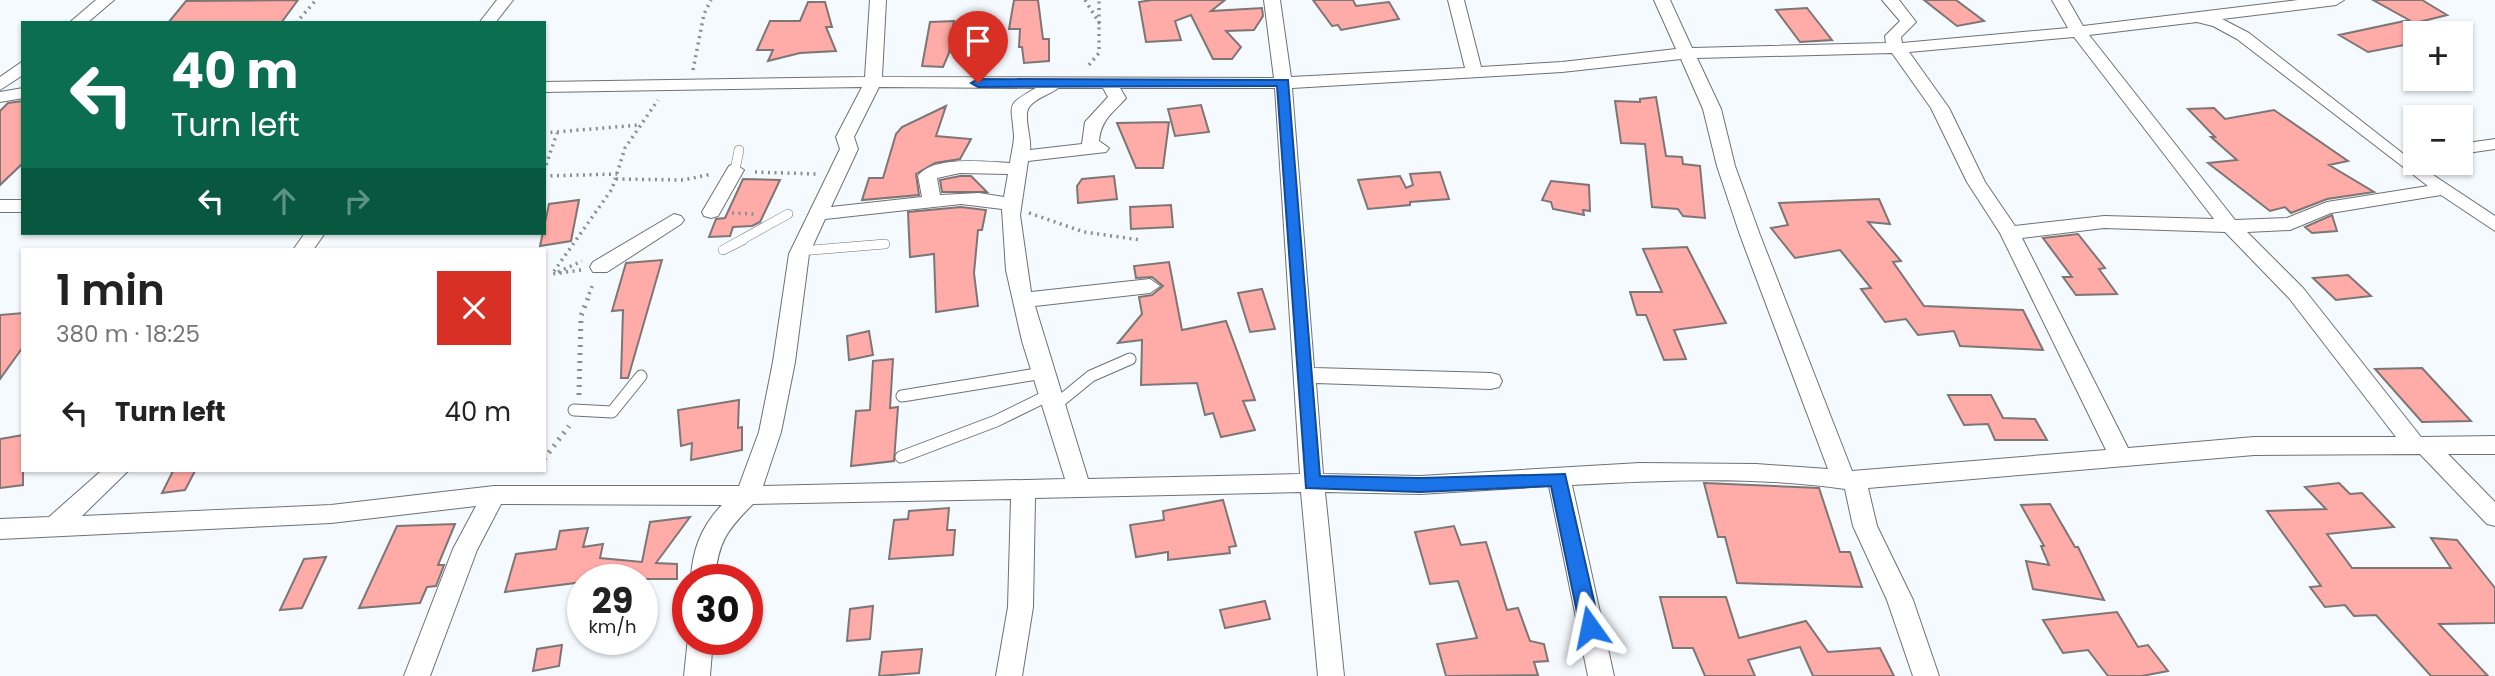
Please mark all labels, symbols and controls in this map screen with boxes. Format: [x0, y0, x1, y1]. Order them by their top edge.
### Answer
pin [948, 11, 1008, 83]
map controls [2403, 21, 2473, 175]
button: + [2403, 21, 2473, 91]
icon: arrive [959, 22, 997, 60]
text: 40 m [171, 37, 298, 105]
icon: left [56, 49, 147, 140]
text: Turn left [171, 102, 300, 147]
button: − [2403, 105, 2473, 175]
icon: left [192, 182, 230, 220]
icon: ahead [265, 182, 303, 220]
icon: right [338, 182, 376, 220]
text: 1 min [56, 261, 165, 320]
button: close [437, 271, 511, 345]
text: 380 m · 18:25 [56, 318, 200, 350]
icon: left [56, 394, 94, 432]
text: Turn left [115, 394, 226, 430]
text: 40 m [445, 394, 511, 430]
speed limit sign: 30 [672, 564, 763, 655]
text: 29 [592, 576, 633, 625]
position arrow [1553, 590, 1627, 664]
text: km/h [589, 614, 636, 639]

